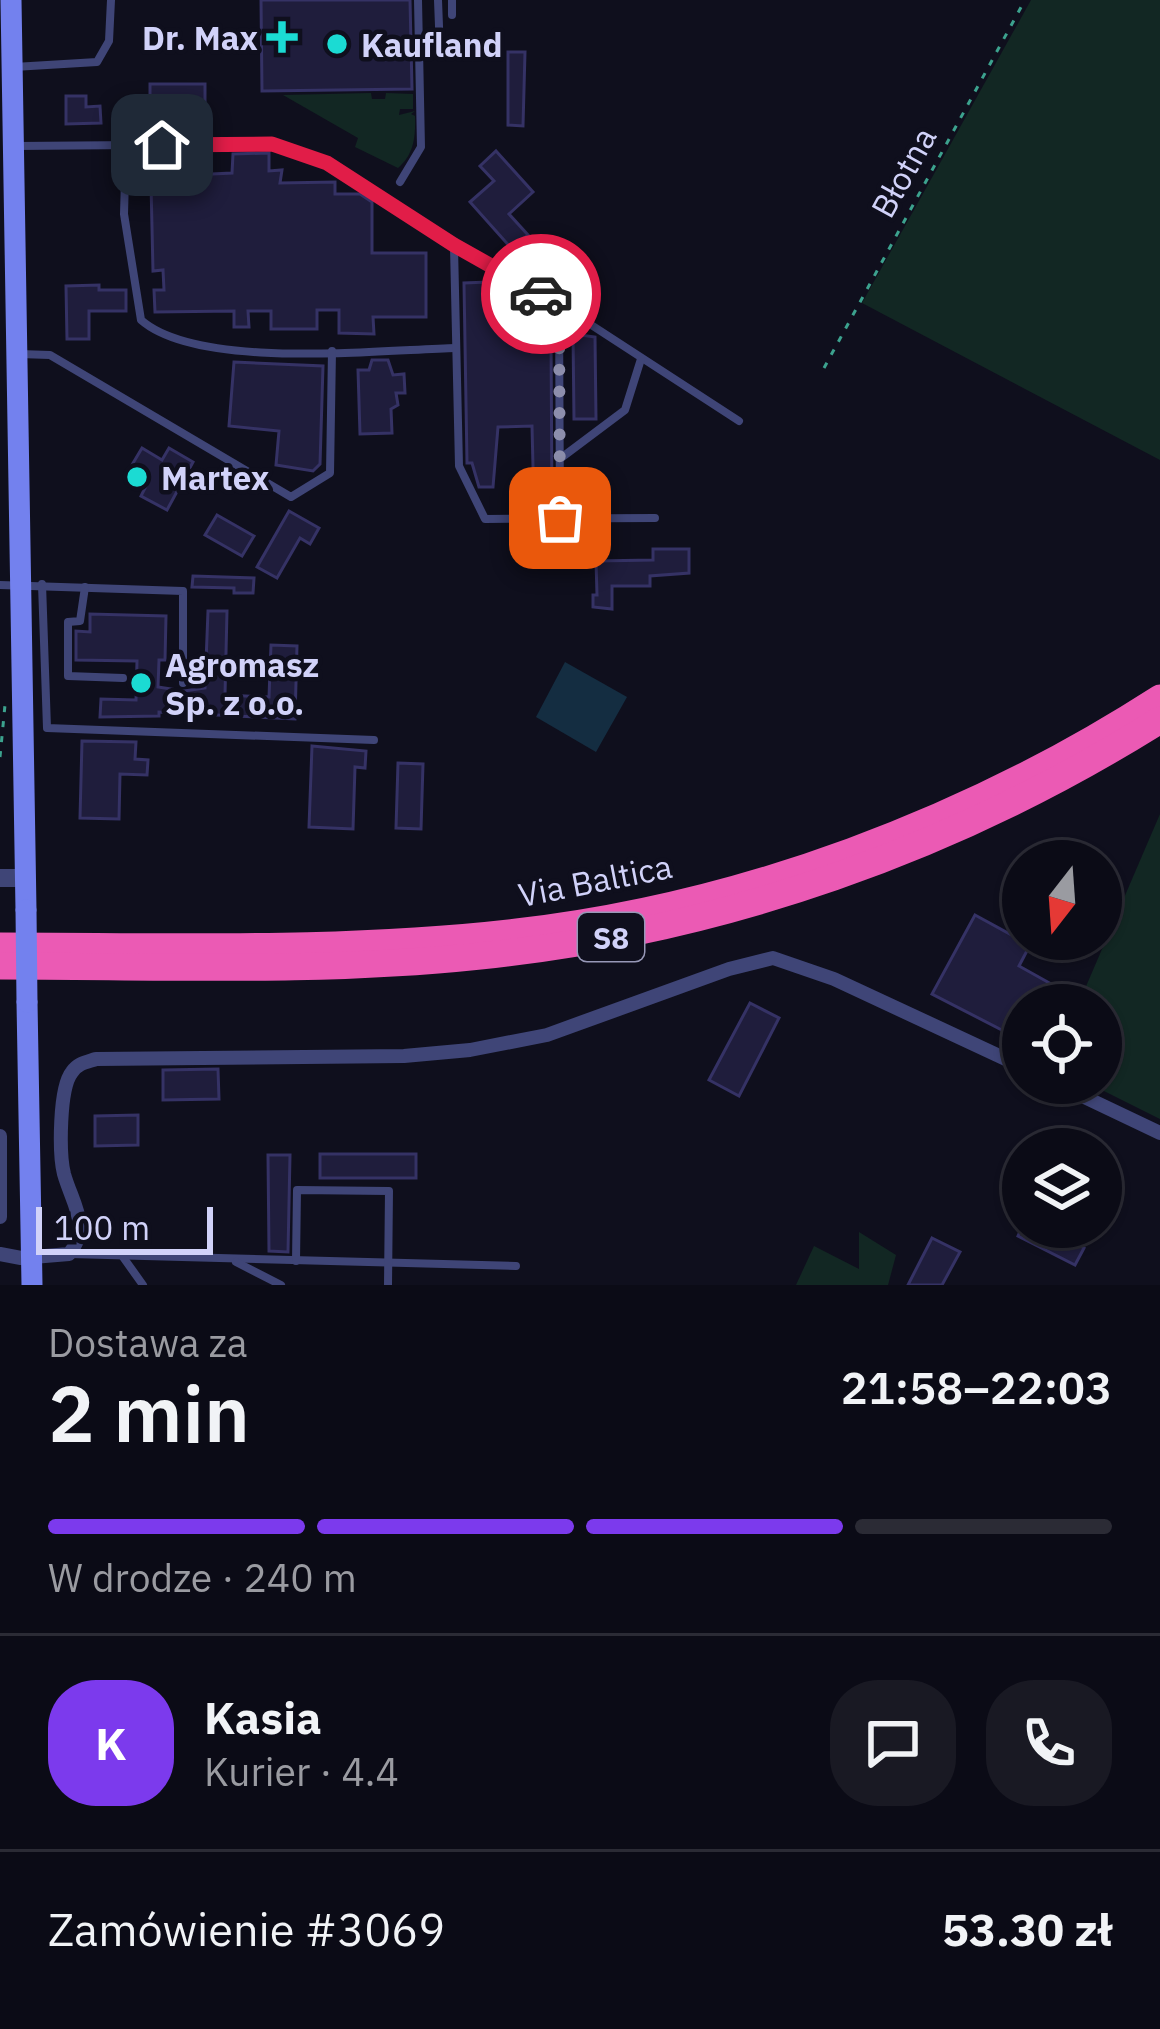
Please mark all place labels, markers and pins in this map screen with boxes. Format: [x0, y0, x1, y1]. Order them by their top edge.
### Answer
place label: Dr. Max [142, 16, 258, 59]
place label: Kaufland [361, 23, 503, 66]
marker: Dr. Max [269, 24, 295, 50]
marker: Kaufland [324, 31, 350, 57]
pin [111, 94, 213, 196]
place label: Martex [161, 456, 269, 499]
marker: Martex [124, 464, 150, 490]
pin [509, 467, 611, 569]
place label: Agromasz Sp. z o.o. [165, 643, 319, 724]
marker: Agromasz Sp. z o.o. [128, 670, 154, 696]

